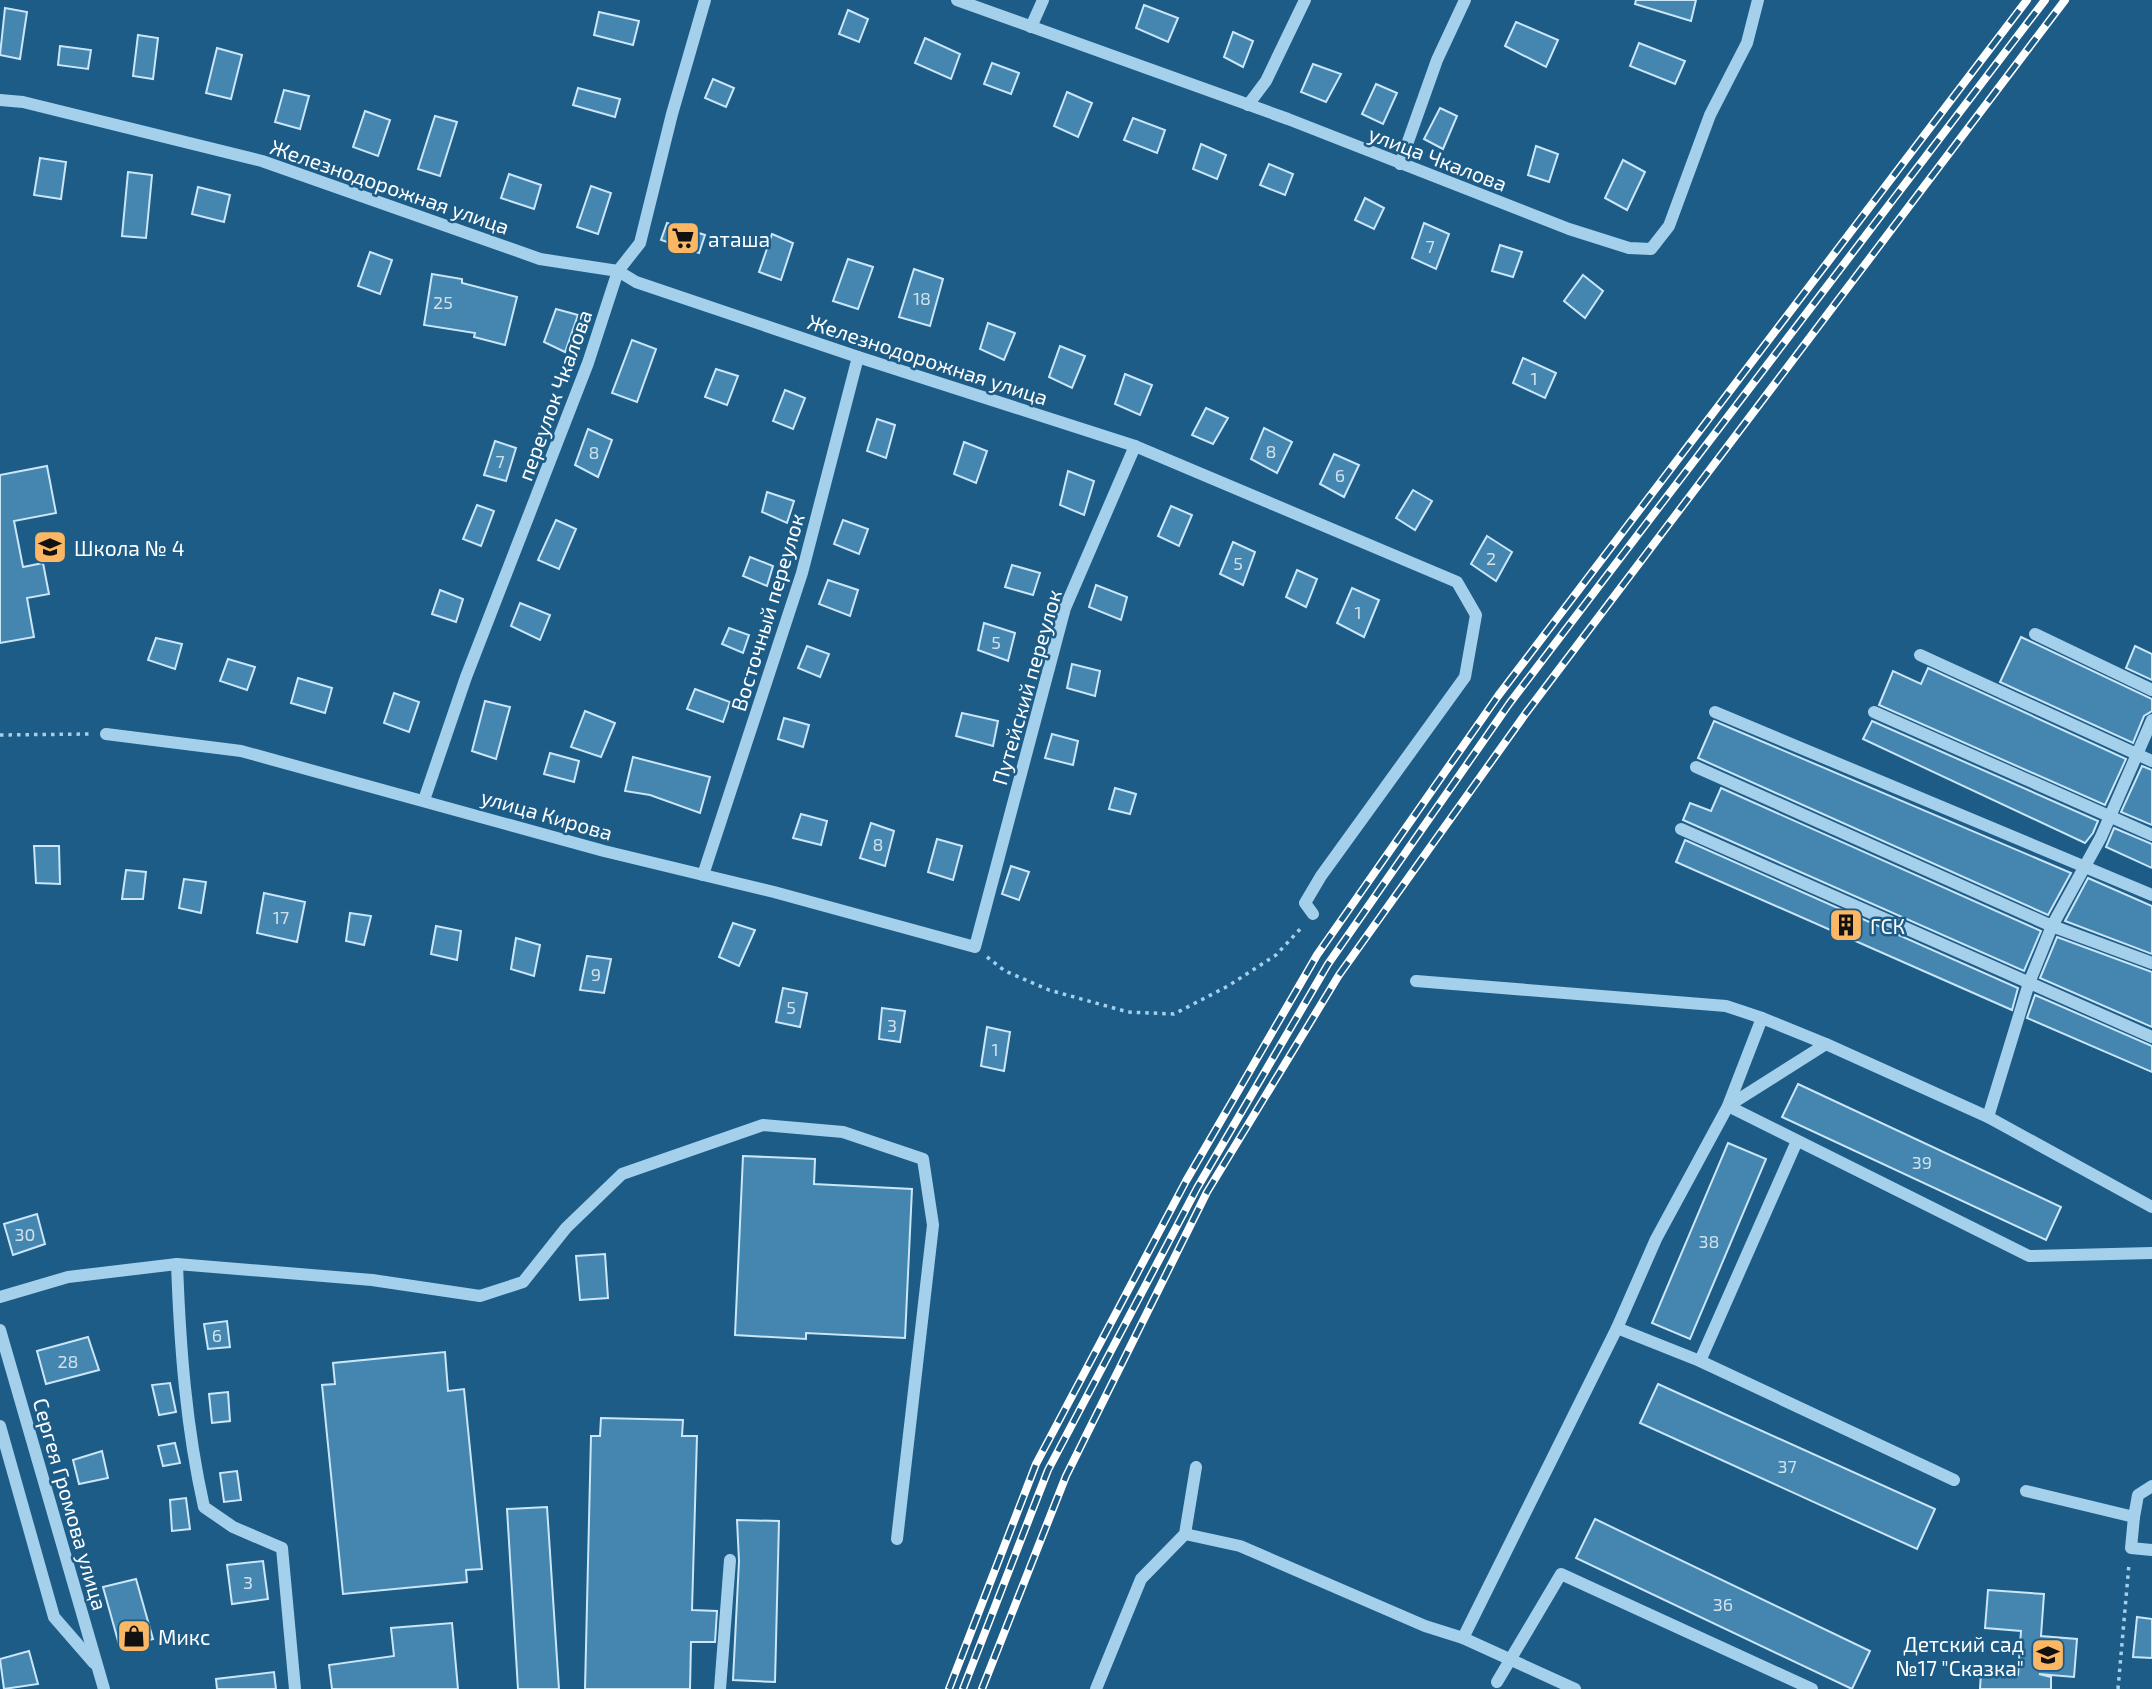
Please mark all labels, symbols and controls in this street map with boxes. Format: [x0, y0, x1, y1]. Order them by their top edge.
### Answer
street label: улица Чкалова [1365, 120, 1511, 197]
street label: Железнодорожная улица [267, 133, 513, 240]
supermarket icon: аташа [664, 219, 702, 257]
place label: аташа [708, 226, 770, 251]
house number: 7 [1425, 235, 1435, 257]
house number: 18 [913, 287, 931, 309]
house number: 25 [433, 291, 453, 313]
street label: переулок Чкалова [511, 306, 597, 484]
street label: Железнодорожная улица [804, 308, 1051, 411]
house number: 1 [1530, 367, 1538, 389]
house number: 8 [1266, 440, 1276, 462]
house number: 8 [589, 441, 599, 463]
house number: 7 [495, 450, 505, 472]
house number: 6 [1335, 464, 1345, 486]
street label: Восточный переулок [725, 510, 810, 714]
school or university icon: Школа № 4 [31, 528, 69, 566]
place label: Школа № 4 [74, 535, 185, 560]
house number: 2 [1486, 547, 1496, 569]
house number: 5 [1233, 552, 1243, 574]
street label: Путейский переулок [986, 586, 1067, 788]
house number: 1 [1354, 601, 1362, 623]
house number: 5 [991, 631, 1001, 653]
street label: улица Кирова [478, 783, 616, 846]
house number: 8 [873, 833, 883, 855]
house number: 17 [273, 906, 289, 928]
building icon: ГСК [1827, 906, 1865, 944]
place label: ГСК [1870, 913, 1905, 938]
house number: 9 [591, 963, 601, 985]
house number: 5 [786, 996, 796, 1018]
house number: 3 [887, 1014, 897, 1036]
house number: 1 [991, 1038, 999, 1060]
house number: 39 [1912, 1151, 1932, 1173]
house number: 30 [15, 1223, 35, 1245]
house number: 38 [1699, 1230, 1719, 1252]
house number: 6 [212, 1324, 222, 1346]
house number: 28 [57, 1350, 79, 1372]
street label: Сергея Громова улица [28, 1395, 113, 1613]
house number: 37 [1777, 1455, 1797, 1477]
house number: 3 [243, 1571, 253, 1593]
house number: 36 [1713, 1593, 1733, 1615]
shop icon: Микс [115, 1617, 153, 1655]
place label: Микс [158, 1624, 210, 1649]
place label: Детский сад №17 "Сказка" [1895, 1631, 2024, 1680]
school or university icon: Детский сад №17 "Сказка" [2029, 1636, 2067, 1674]

